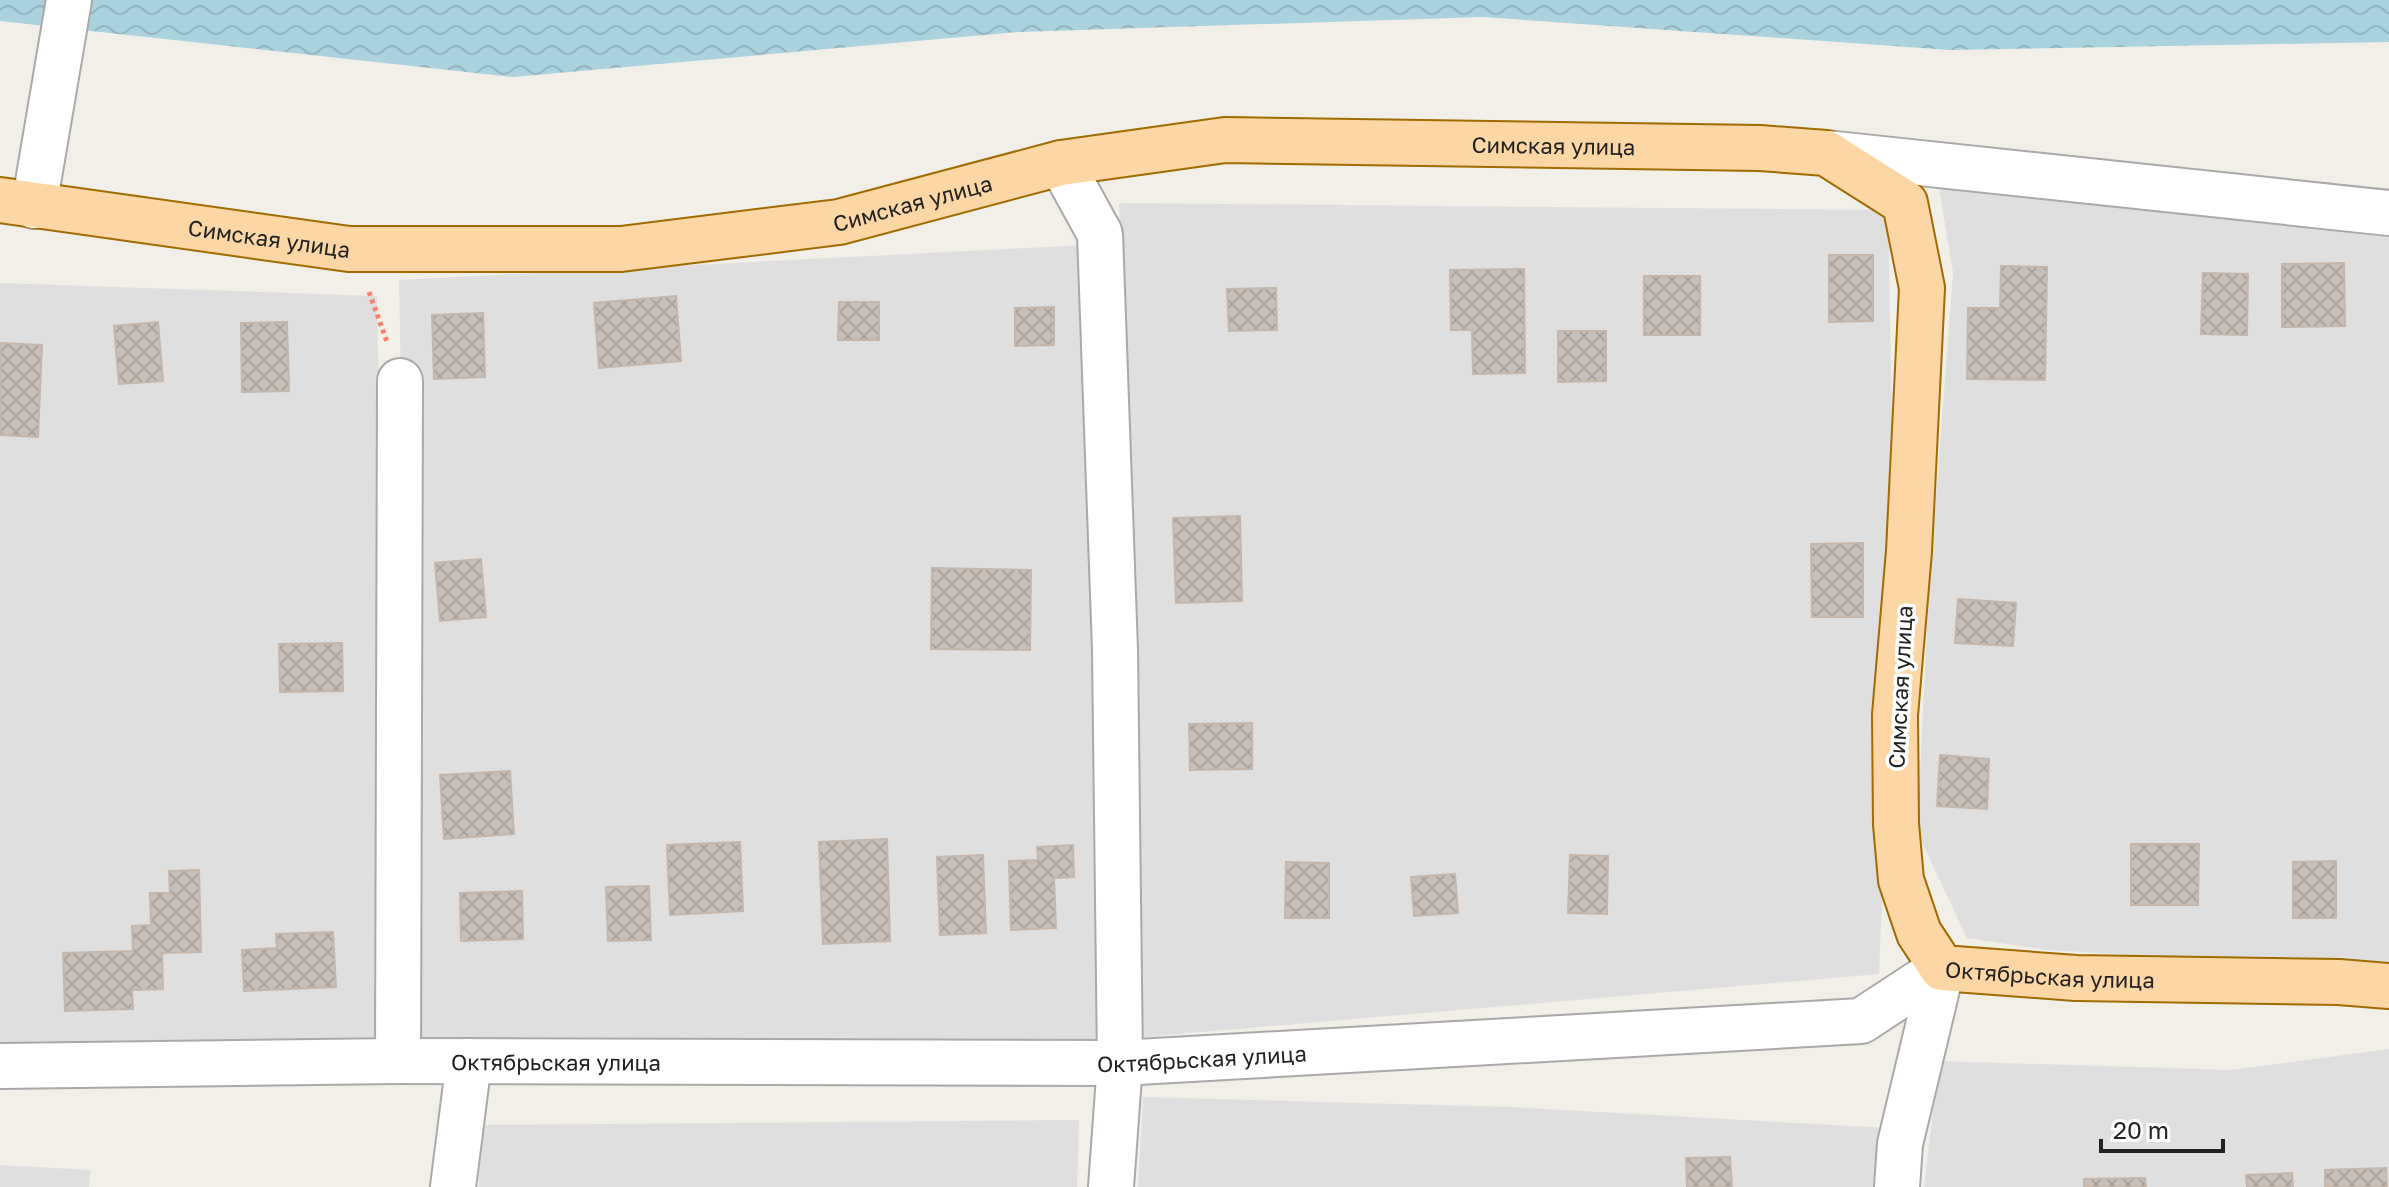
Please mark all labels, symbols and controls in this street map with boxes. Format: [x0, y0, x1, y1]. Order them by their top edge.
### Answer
street label: Симская улица [1472, 130, 1636, 160]
street label: Симская улица [830, 168, 995, 237]
street label: Симская улица [186, 213, 352, 263]
street label: Симская улица [1882, 605, 1918, 769]
street label: Октябрьская улица [1944, 955, 2155, 993]
street label: Октябрьская улица [1097, 1039, 1307, 1077]
street label: Октябрьская улица [451, 1048, 661, 1075]
scale bar [2101, 1103, 2223, 1153]
text: 20 m [2113, 1115, 2169, 1144]

